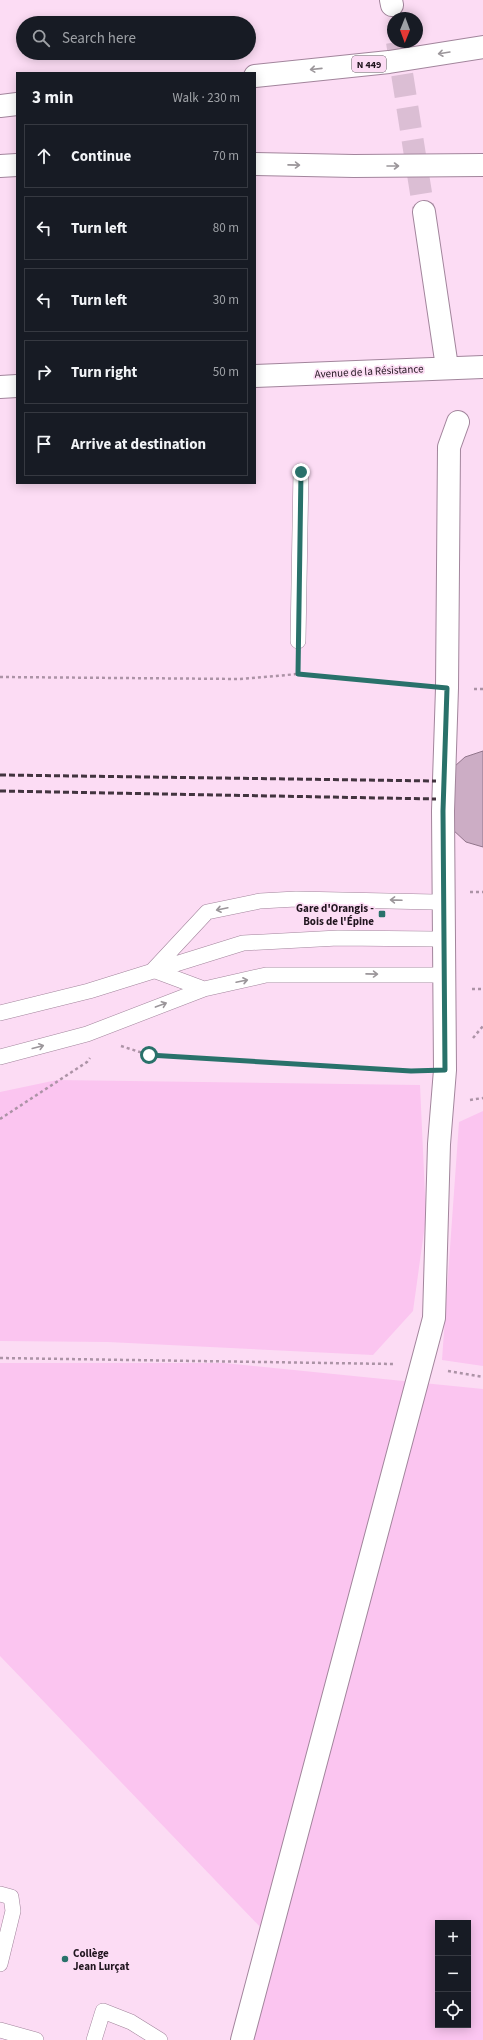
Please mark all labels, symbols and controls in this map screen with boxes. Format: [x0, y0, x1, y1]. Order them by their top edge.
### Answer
north arrow [387, 12, 423, 48]
search box [16, 16, 256, 60]
icon: search [30, 27, 52, 49]
text: Search here [62, 28, 136, 49]
one-way arrow [438, 49, 451, 57]
road number: N 449 [352, 56, 386, 72]
one-way arrow [310, 66, 323, 73]
text: 3 min [32, 86, 73, 110]
text: Walk · 230 m [172, 89, 240, 107]
icon: ahead [33, 145, 55, 167]
text: Continue [71, 146, 131, 167]
text: 70 m [213, 147, 239, 165]
one-way arrow [287, 161, 300, 169]
one-way arrow [386, 162, 399, 170]
icon: left [33, 217, 55, 239]
text: Turn left [71, 218, 127, 239]
text: 80 m [213, 219, 239, 237]
icon: left [33, 289, 55, 311]
text: Turn left [71, 290, 127, 311]
text: 30 m [213, 291, 239, 309]
icon: right [33, 361, 55, 383]
street label: Avenue de la Résistance [314, 361, 424, 382]
text: Turn right [71, 362, 137, 383]
text: 50 m [213, 363, 239, 381]
icon: arrive [33, 433, 55, 455]
text: Arrive at destination [71, 434, 206, 455]
route end [292, 463, 310, 481]
one-way arrow [390, 897, 403, 904]
place label: Gare d'Orangis - Bois de l'Épine [296, 901, 374, 929]
one-way arrow [216, 906, 229, 914]
marker: Gare d'Orangis - Bois de l'Épine [377, 909, 387, 919]
one-way arrow [365, 970, 378, 978]
one-way arrow [236, 976, 249, 984]
one-way arrow [154, 1001, 166, 1009]
one-way arrow [31, 1043, 44, 1050]
route start [140, 1046, 158, 1064]
map controls [435, 1920, 471, 2028]
button: + [435, 1920, 471, 1956]
place label: Collège Jean Lurçat [73, 1946, 130, 1974]
marker: Collège Jean Lurçat [60, 1954, 70, 1964]
button: − [435, 1956, 471, 1992]
button: locate [435, 1992, 471, 2028]

